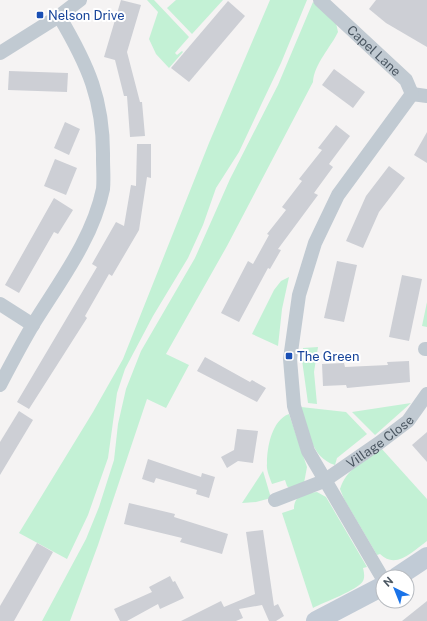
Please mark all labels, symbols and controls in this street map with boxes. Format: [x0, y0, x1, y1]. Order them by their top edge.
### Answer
place label: Nelson Drive [48, 8, 125, 23]
marker: Nelson Drive [35, 10, 45, 20]
street label: Capel Lane [344, 22, 404, 79]
place label: The Green [297, 349, 359, 364]
marker: The Green [284, 351, 294, 361]
street label: Village Close [344, 413, 417, 471]
north arrow [375, 569, 415, 609]
text: N [381, 574, 395, 589]

